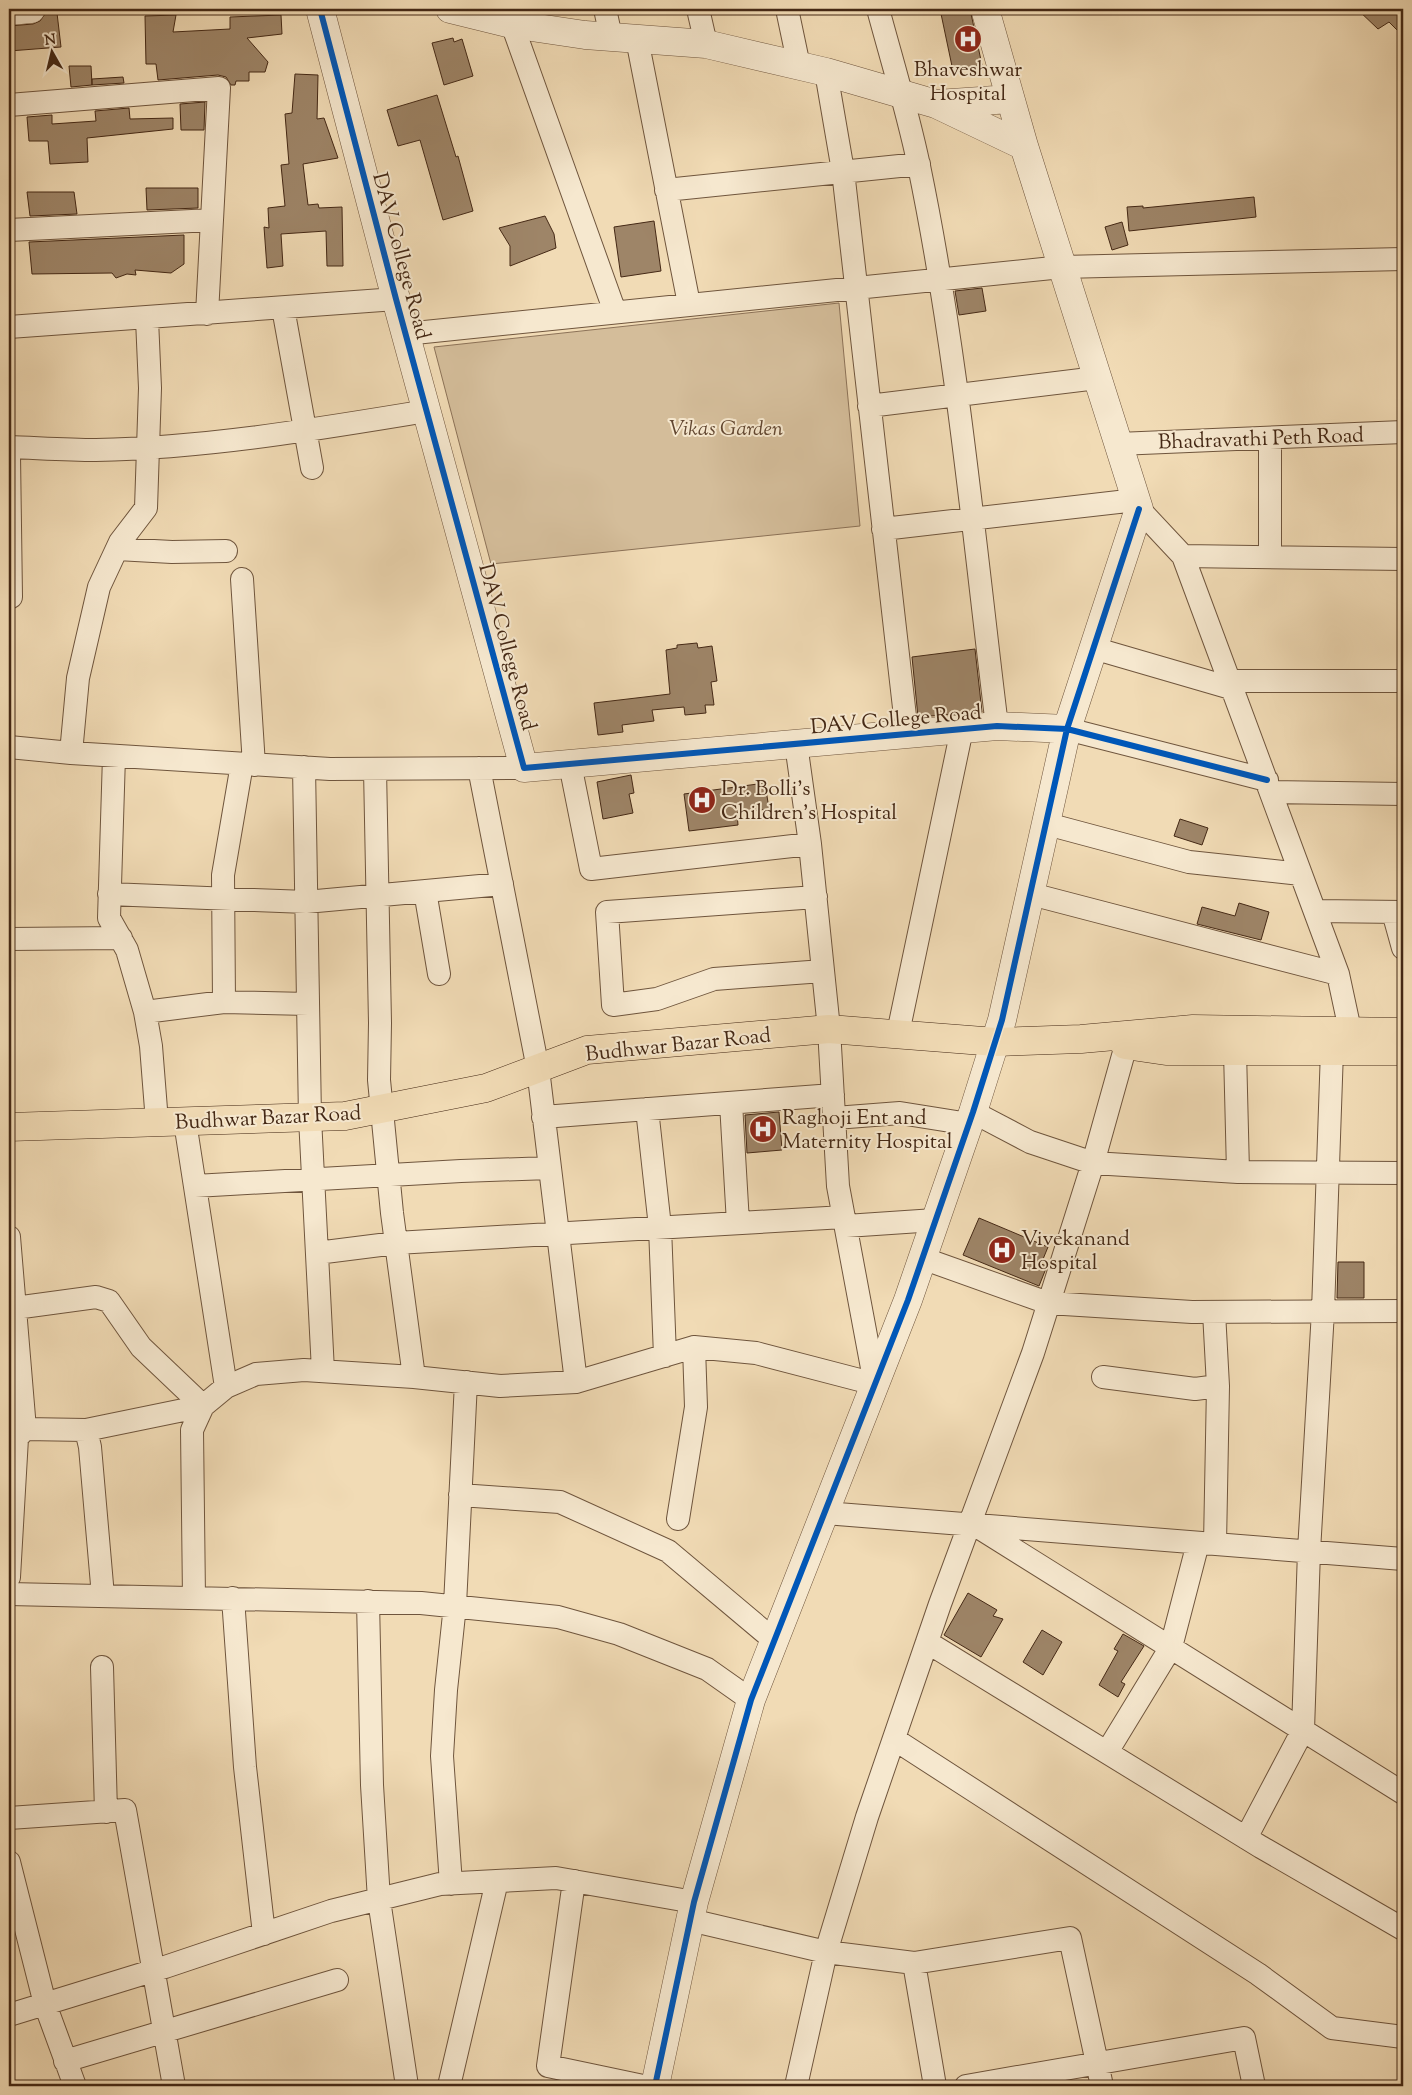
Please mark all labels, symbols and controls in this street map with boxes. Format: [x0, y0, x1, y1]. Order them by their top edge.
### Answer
hospital icon: Bhaveshwar Hospital [953, 24, 983, 54]
north arrow [28, 28, 78, 78]
text: N [44, 30, 57, 52]
place label: Bhaveshwar Hospital [914, 56, 1022, 110]
street label: DAV College Road [363, 170, 437, 343]
park label: Vikas Garden [669, 415, 783, 445]
street label: Bhadravathi Peth Road [1158, 421, 1365, 459]
street label: DAV College Road [469, 561, 543, 734]
street label: DAV College Road [809, 699, 983, 743]
place label: Dr. Bolli's Children's Hospital [721, 775, 897, 829]
hospital icon: Dr. Bolli's Children's Hospital [687, 785, 717, 815]
street label: Budhwar Bazar Road [584, 1021, 773, 1071]
street label: Budhwar Bazar Road [174, 1099, 362, 1139]
place label: Raghoji Ent and Maternity Hospital [782, 1104, 953, 1158]
hospital icon: Raghoji Ent and Maternity Hospital [748, 1114, 778, 1144]
place label: Vivekanand Hospital [1021, 1225, 1130, 1279]
hospital icon: Vivekanand Hospital [987, 1235, 1017, 1265]

